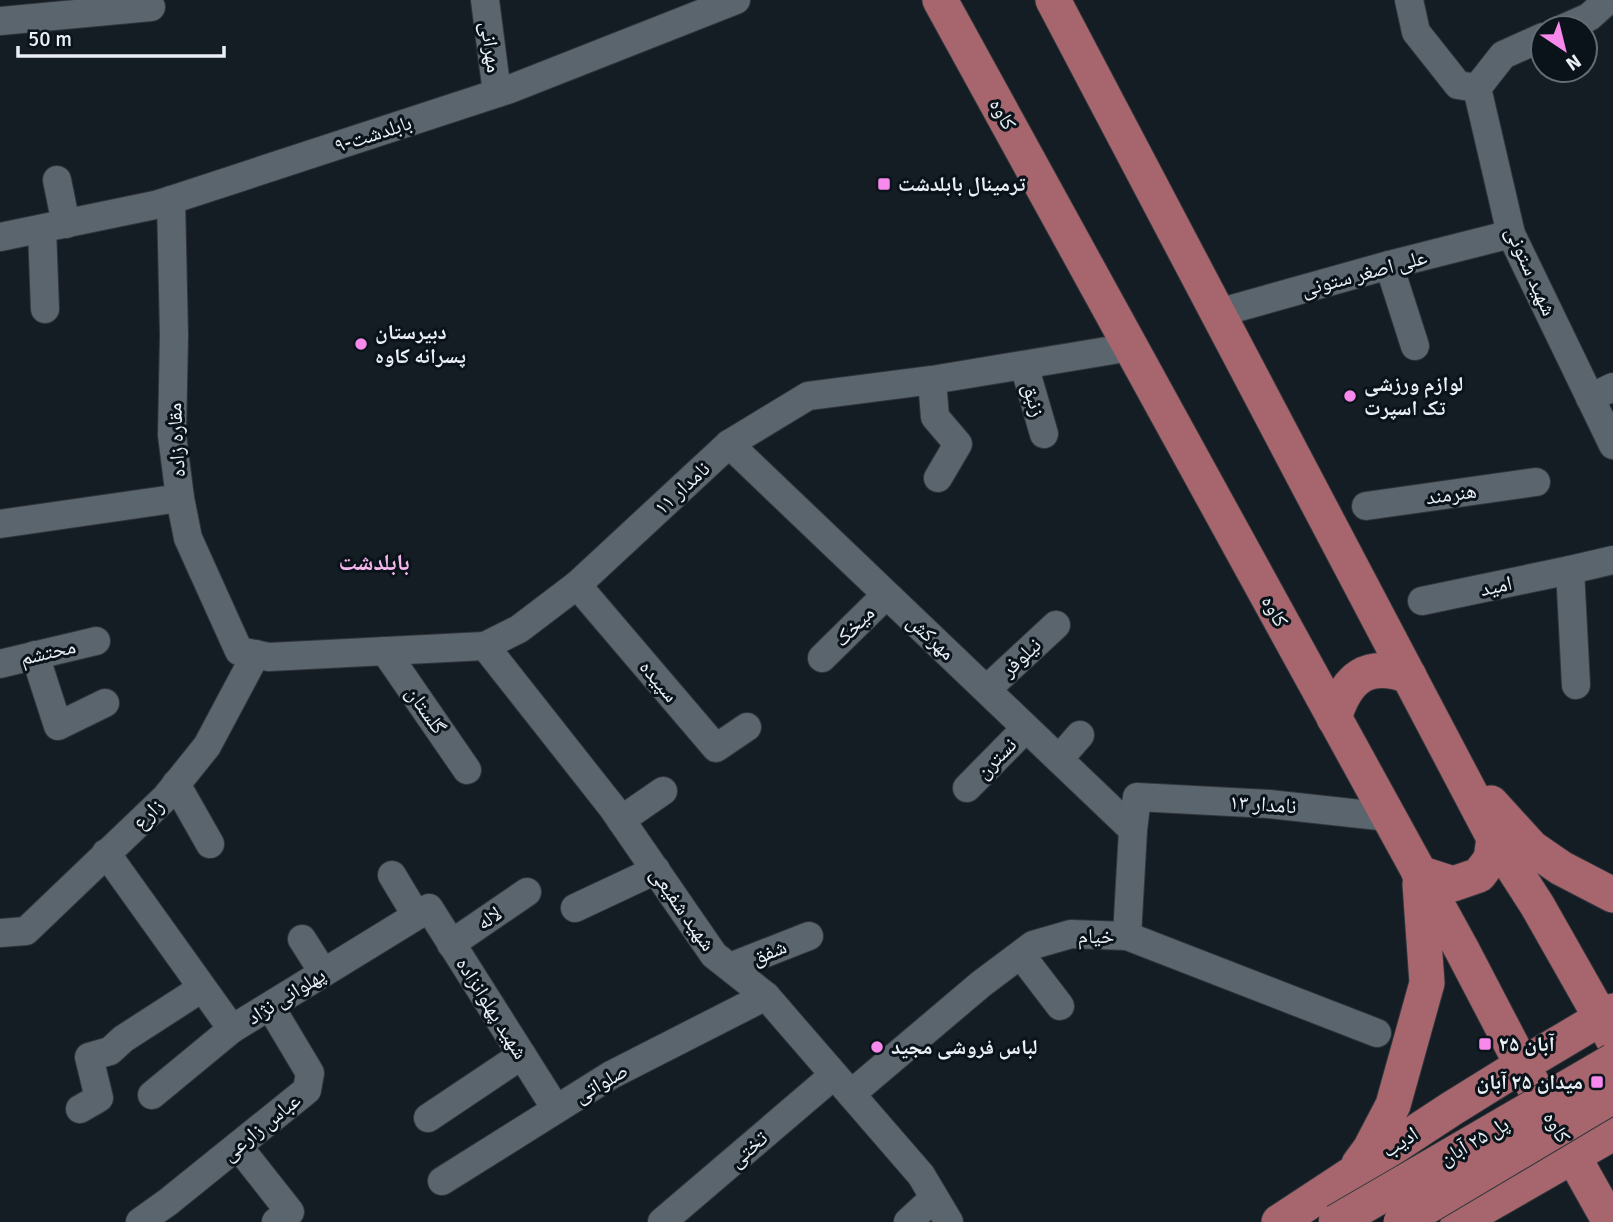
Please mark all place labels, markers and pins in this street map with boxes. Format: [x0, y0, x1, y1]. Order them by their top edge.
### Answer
place label: ترمینال بابلدشت [898, 171, 1026, 197]
marker: ترمینال بابلدشت [876, 176, 892, 192]
place label: دبیرستان پسرانه کاوه [375, 319, 466, 369]
marker: دبیرستان پسرانه کاوه [353, 336, 369, 352]
place label: لوازم ورزشی تک اسپرت [1364, 371, 1463, 421]
marker: لوازم ورزشی تک اسپرت [1342, 388, 1358, 404]
place label: ۲۵ آبان [1499, 1031, 1555, 1057]
place label: لباس فروشی مجید [891, 1034, 1038, 1060]
marker: ۲۵ آبان [1477, 1036, 1493, 1052]
marker: لباس فروشی مجید [869, 1039, 885, 1055]
place label: میدان ۲۵ آبان [1476, 1069, 1583, 1095]
marker: میدان ۲۵ آبان [1589, 1074, 1605, 1090]

